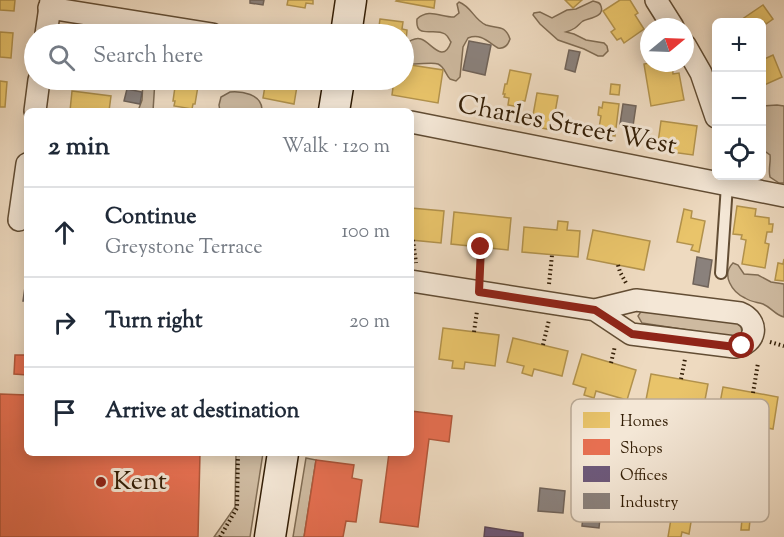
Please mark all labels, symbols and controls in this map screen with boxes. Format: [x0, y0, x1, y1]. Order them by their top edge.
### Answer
north arrow [640, 18, 694, 72]
map controls [712, 18, 766, 180]
button: + [712, 18, 766, 72]
search box [24, 24, 414, 90]
icon: search [45, 41, 78, 74]
text: Search here [93, 41, 203, 73]
button: − [712, 72, 766, 126]
street label: Charles Street West [454, 87, 680, 165]
button: locate [712, 126, 766, 180]
text: 2 min [48, 129, 110, 166]
text: Walk · 120 m [282, 133, 390, 162]
text: Continue [105, 202, 196, 234]
icon: ahead [48, 216, 81, 249]
text: 100 m [341, 218, 390, 247]
route end [467, 233, 493, 259]
text: Greystone Terrace [105, 234, 263, 263]
icon: right [48, 306, 81, 339]
text: Turn right [105, 306, 202, 338]
text: 20 m [349, 308, 390, 337]
route start [728, 332, 754, 358]
icon: arrive [48, 396, 81, 429]
text: Arrive at destination [105, 396, 300, 428]
legend [571, 399, 769, 522]
text: Homes [620, 411, 668, 434]
text: Shops [620, 438, 663, 461]
place label: Kent [113, 464, 167, 501]
text: Offices [620, 465, 668, 488]
marker: Kent [94, 475, 108, 489]
text: Industry [620, 492, 678, 515]

